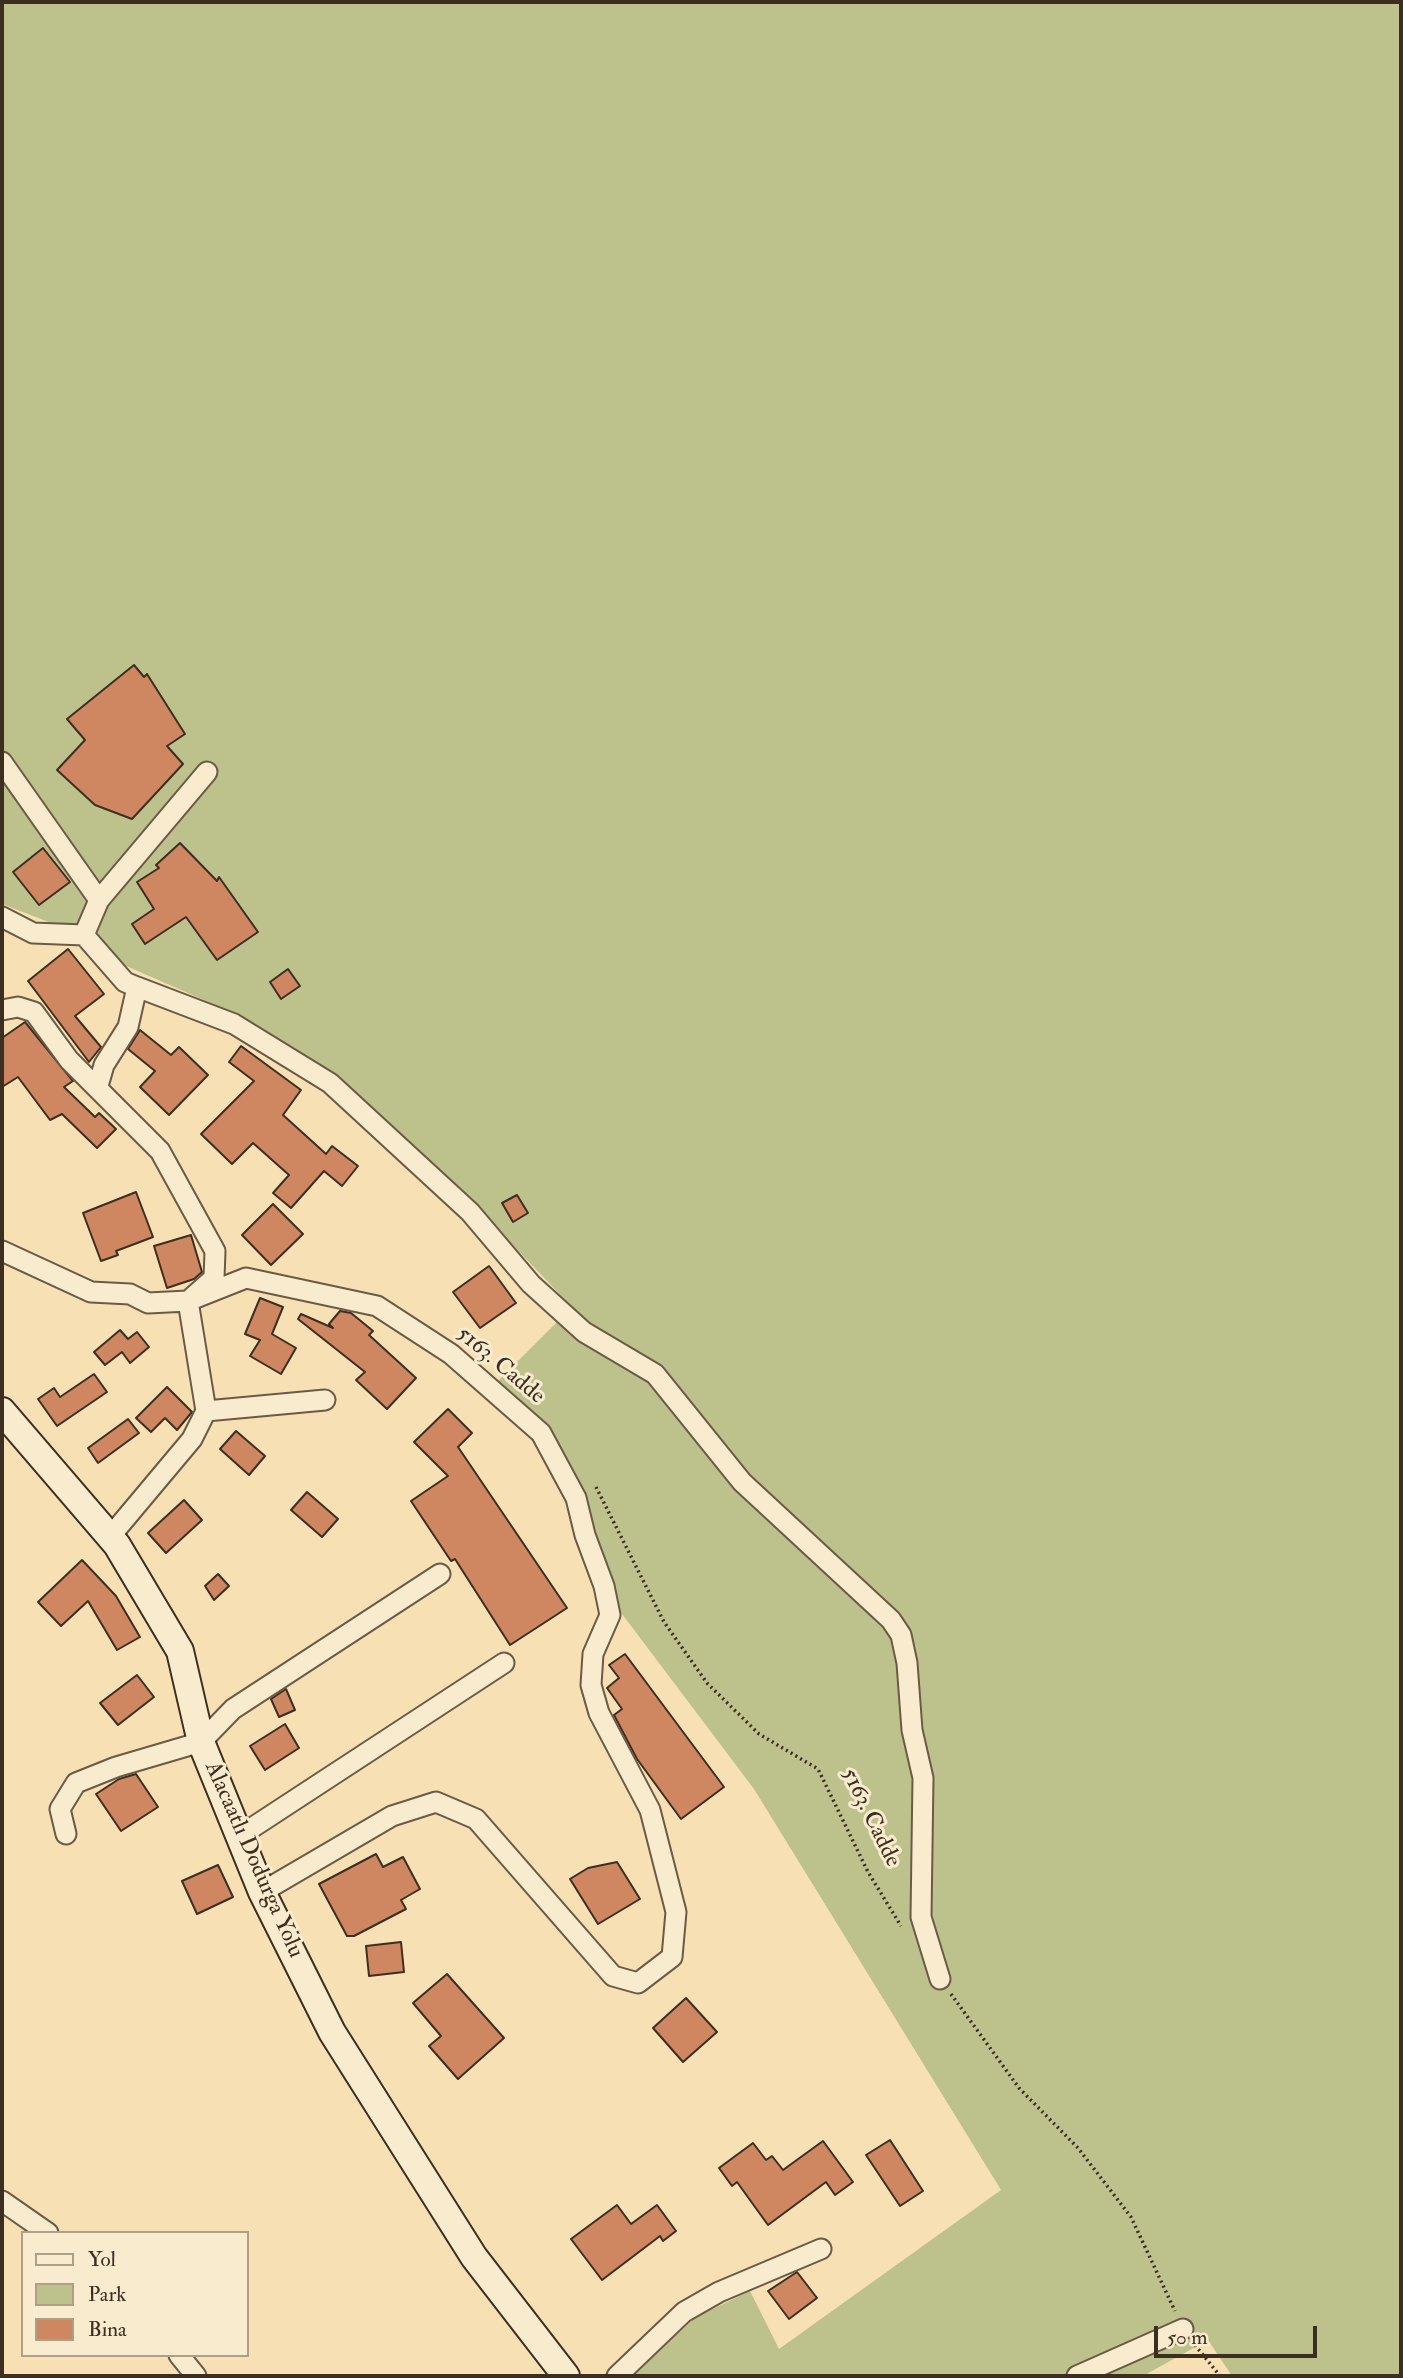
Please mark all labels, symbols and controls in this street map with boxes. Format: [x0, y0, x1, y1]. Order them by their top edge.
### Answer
street label: 5163. Cadde [450, 1321, 550, 1411]
street label: Alacaatlı Dodurga Yolu [197, 1758, 309, 1962]
street label: 5163. Cadde [834, 1764, 906, 1872]
legend [21, 2231, 248, 2357]
text: Yol [88, 2246, 116, 2273]
text: Park [88, 2281, 126, 2308]
scale bar [1158, 2312, 1321, 2356]
text: Bina [88, 2316, 127, 2343]
text: 50 m [1167, 2324, 1208, 2351]

